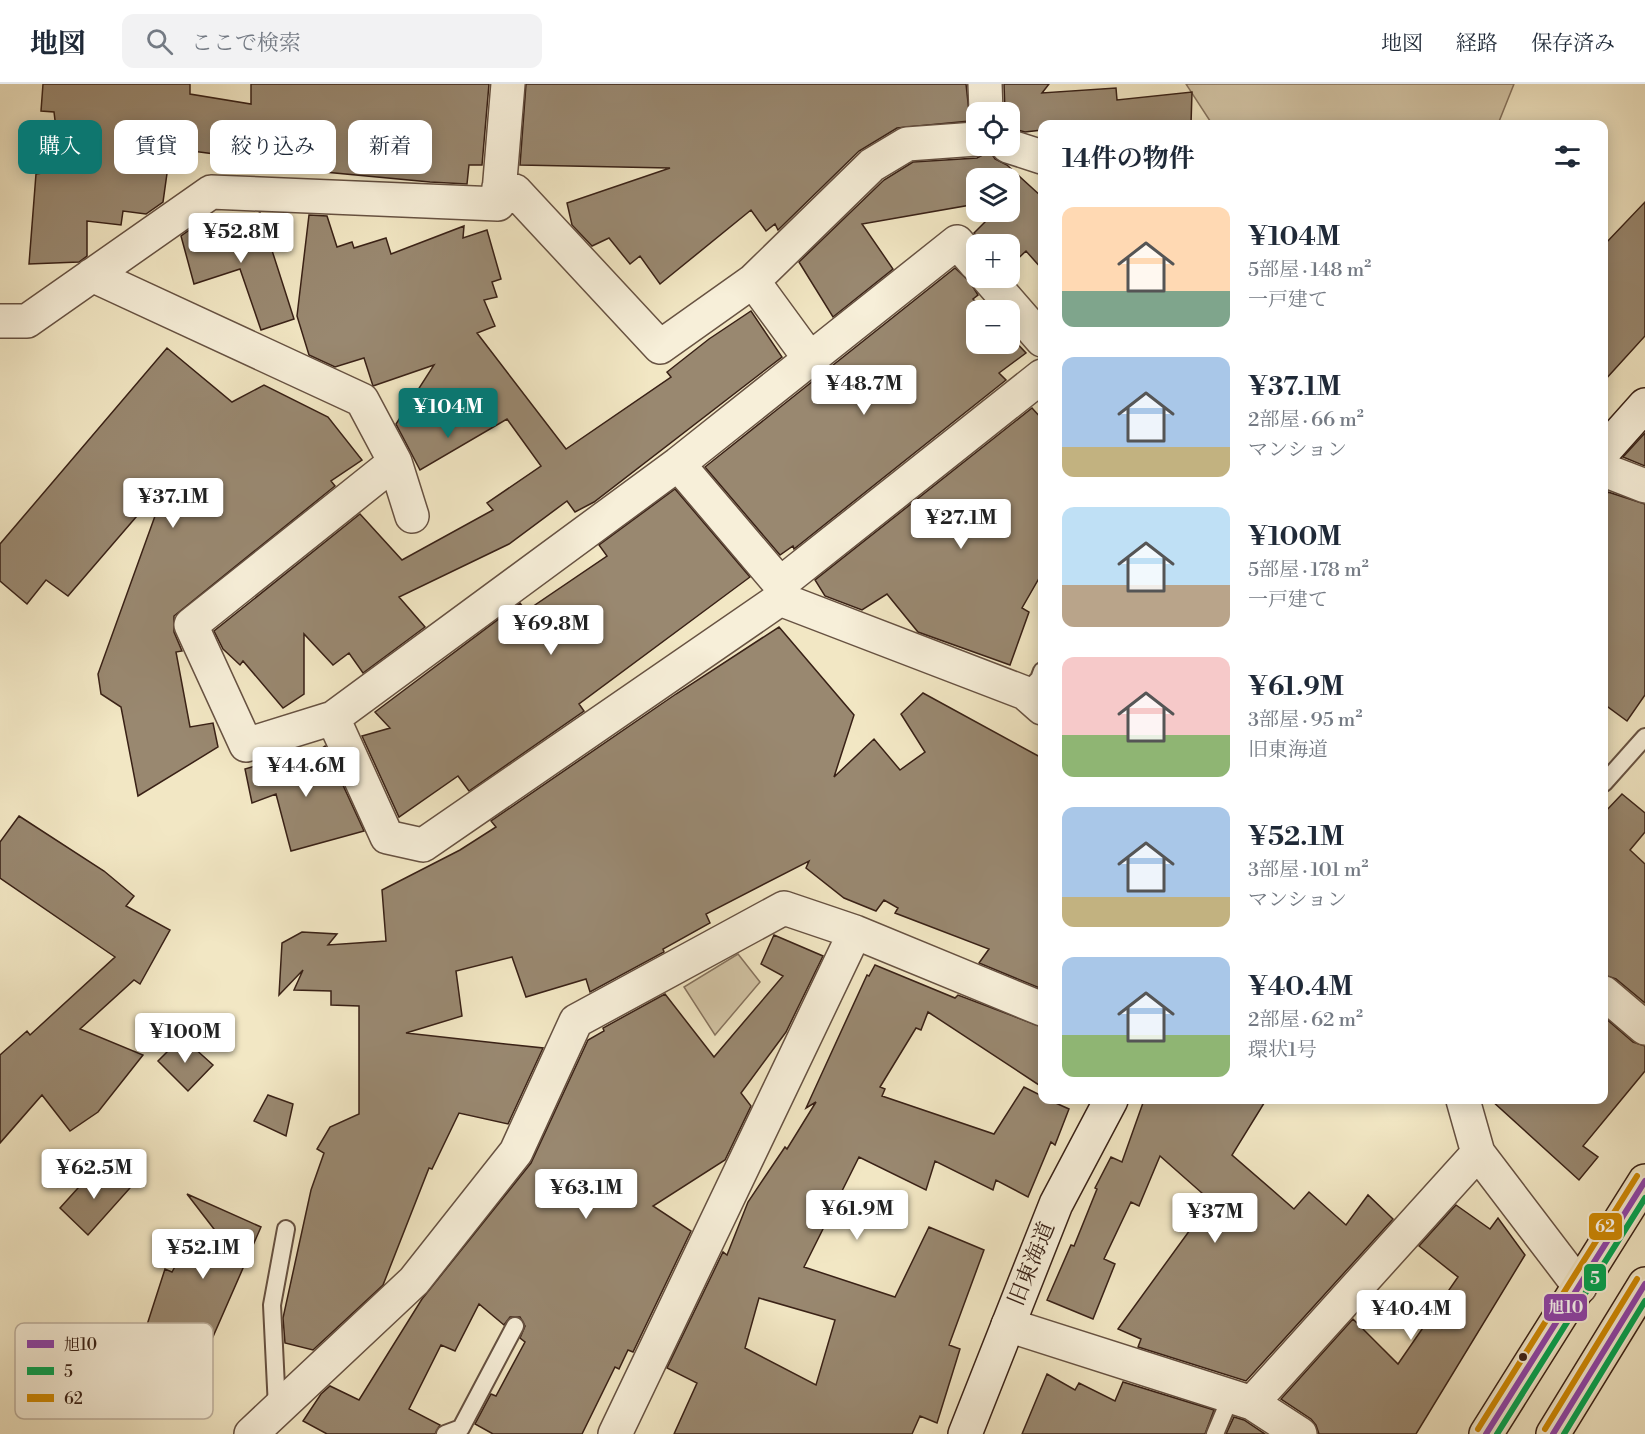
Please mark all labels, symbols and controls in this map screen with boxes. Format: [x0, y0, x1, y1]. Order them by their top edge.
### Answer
search box [122, 14, 542, 68]
icon: search [143, 25, 176, 58]
text: 地図 [30, 27, 86, 62]
text: ここで検索 [191, 30, 301, 57]
text: 地図 [1381, 31, 1423, 57]
text: 経路 [1456, 31, 1498, 57]
text: 保存済み [1531, 31, 1615, 57]
map controls [966, 102, 1020, 354]
button: locate [966, 102, 1020, 156]
chip: 購入 [18, 120, 102, 174]
chip: 賃貸 [114, 120, 198, 174]
chip: 絞り込み [210, 120, 336, 174]
chip: 新着 [348, 120, 432, 174]
icon: filters [1551, 140, 1584, 173]
text: 14件の物件 [1062, 143, 1195, 175]
button: layers [966, 168, 1020, 222]
pin: ¥52.8M [192, 213, 290, 264]
text: ¥52.8M [203, 220, 279, 245]
text: ¥104M [1248, 221, 1340, 253]
icon: home [1110, 231, 1182, 303]
button: + [966, 234, 1020, 288]
text: 5部屋 · 148 m² [1248, 258, 1371, 283]
text: 一戸建て [1248, 288, 1328, 313]
button: − [966, 300, 1020, 354]
pin: ¥48.7M [815, 365, 913, 416]
text: ¥37.1M [1248, 371, 1341, 403]
text: ¥48.7M [825, 372, 903, 397]
icon: home [1110, 381, 1182, 453]
pin: ¥104M [406, 388, 490, 439]
text: ¥104M [413, 395, 483, 420]
text: 2部屋 · 66 m² [1248, 408, 1364, 433]
text: マンション [1248, 438, 1347, 463]
pin: ¥37.1M [124, 478, 222, 529]
text: ¥37.1M [137, 485, 209, 510]
pin: ¥27.1M [912, 499, 1010, 550]
text: ¥27.1M [925, 506, 997, 531]
text: ¥100M [1248, 521, 1341, 553]
icon: home [1110, 531, 1182, 603]
text: 5部屋 · 178 m² [1248, 558, 1369, 583]
text: 一戸建て [1248, 588, 1328, 613]
pin: ¥69.8M [502, 605, 600, 656]
text: ¥69.8M [512, 612, 590, 637]
text: ¥61.9M [1248, 671, 1344, 703]
icon: home [1110, 681, 1182, 753]
text: 3部屋 · 95 m² [1248, 708, 1362, 733]
text: 旧東海道 [1248, 738, 1328, 763]
pin: ¥44.6M [257, 747, 355, 798]
text: ¥44.6M [266, 754, 346, 779]
text: ¥52.1M [1248, 821, 1344, 853]
icon: home [1110, 831, 1182, 903]
text: 3部屋 · 101 m² [1248, 858, 1368, 883]
text: マンション [1248, 888, 1347, 913]
text: ¥40.4M [1248, 971, 1353, 1003]
icon: home [1110, 981, 1182, 1053]
text: 2部屋 · 62 m² [1248, 1008, 1363, 1033]
pin: ¥100M [143, 1013, 227, 1064]
text: ¥100M [149, 1020, 221, 1045]
text: 環状1号 [1248, 1038, 1317, 1063]
pin: ¥62.5M [45, 1149, 143, 1200]
text: ¥62.5M [56, 1156, 132, 1181]
pin: ¥63.1M [537, 1169, 635, 1220]
text: ¥63.1M [549, 1176, 623, 1201]
pin: ¥61.9M [808, 1190, 906, 1241]
pin: ¥37M [1179, 1193, 1251, 1244]
text: ¥61.9M [820, 1197, 894, 1222]
text: ¥37M [1186, 1200, 1244, 1225]
line badge: 62 [1588, 1212, 1623, 1241]
text: 62 [1595, 1217, 1615, 1237]
street label: 旧東海道 [1003, 1218, 1061, 1310]
pin: ¥52.1M [154, 1229, 252, 1280]
text: ¥52.1M [166, 1236, 240, 1261]
line badge: 5 [1583, 1263, 1607, 1292]
text: 5 [1590, 1269, 1600, 1289]
pin: ¥40.4M [1362, 1290, 1460, 1341]
line badge: 旭10 [1543, 1293, 1588, 1322]
text: ¥40.4M [1371, 1297, 1451, 1322]
text: 旭10 [1549, 1298, 1583, 1318]
legend [15, 1323, 213, 1419]
text: 旭10 [64, 1335, 97, 1355]
unlabelled marker [1517, 1351, 1529, 1363]
text: 5 [64, 1362, 73, 1382]
text: 62 [64, 1389, 83, 1409]

